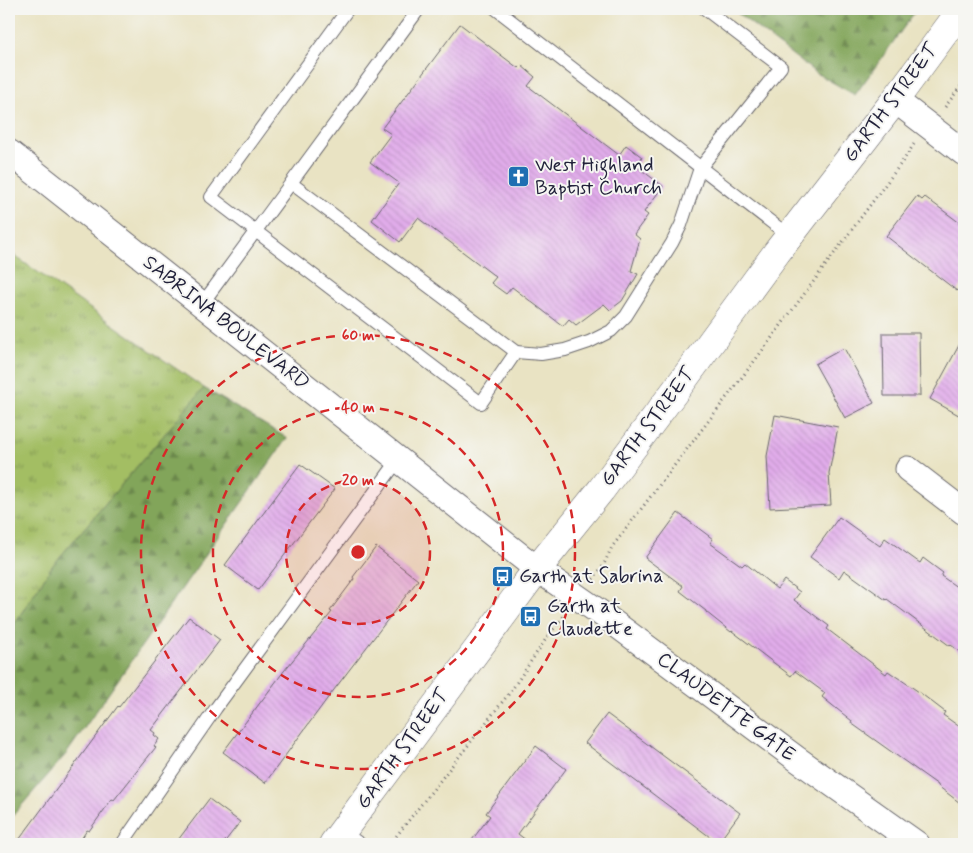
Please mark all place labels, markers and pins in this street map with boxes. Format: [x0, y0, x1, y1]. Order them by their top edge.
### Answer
place label: West Highland Baptist Church [535, 152, 662, 202]
church icon: West Highland Baptist Church [507, 164, 531, 188]
centre of rings [349, 543, 367, 561]
place label: Garth at Sabrina [519, 563, 664, 590]
bus stop icon: Garth at Sabrina [491, 564, 515, 588]
place label: Garth at Claudette [547, 593, 633, 643]
bus stop icon: Garth at Claudette [519, 605, 543, 629]

